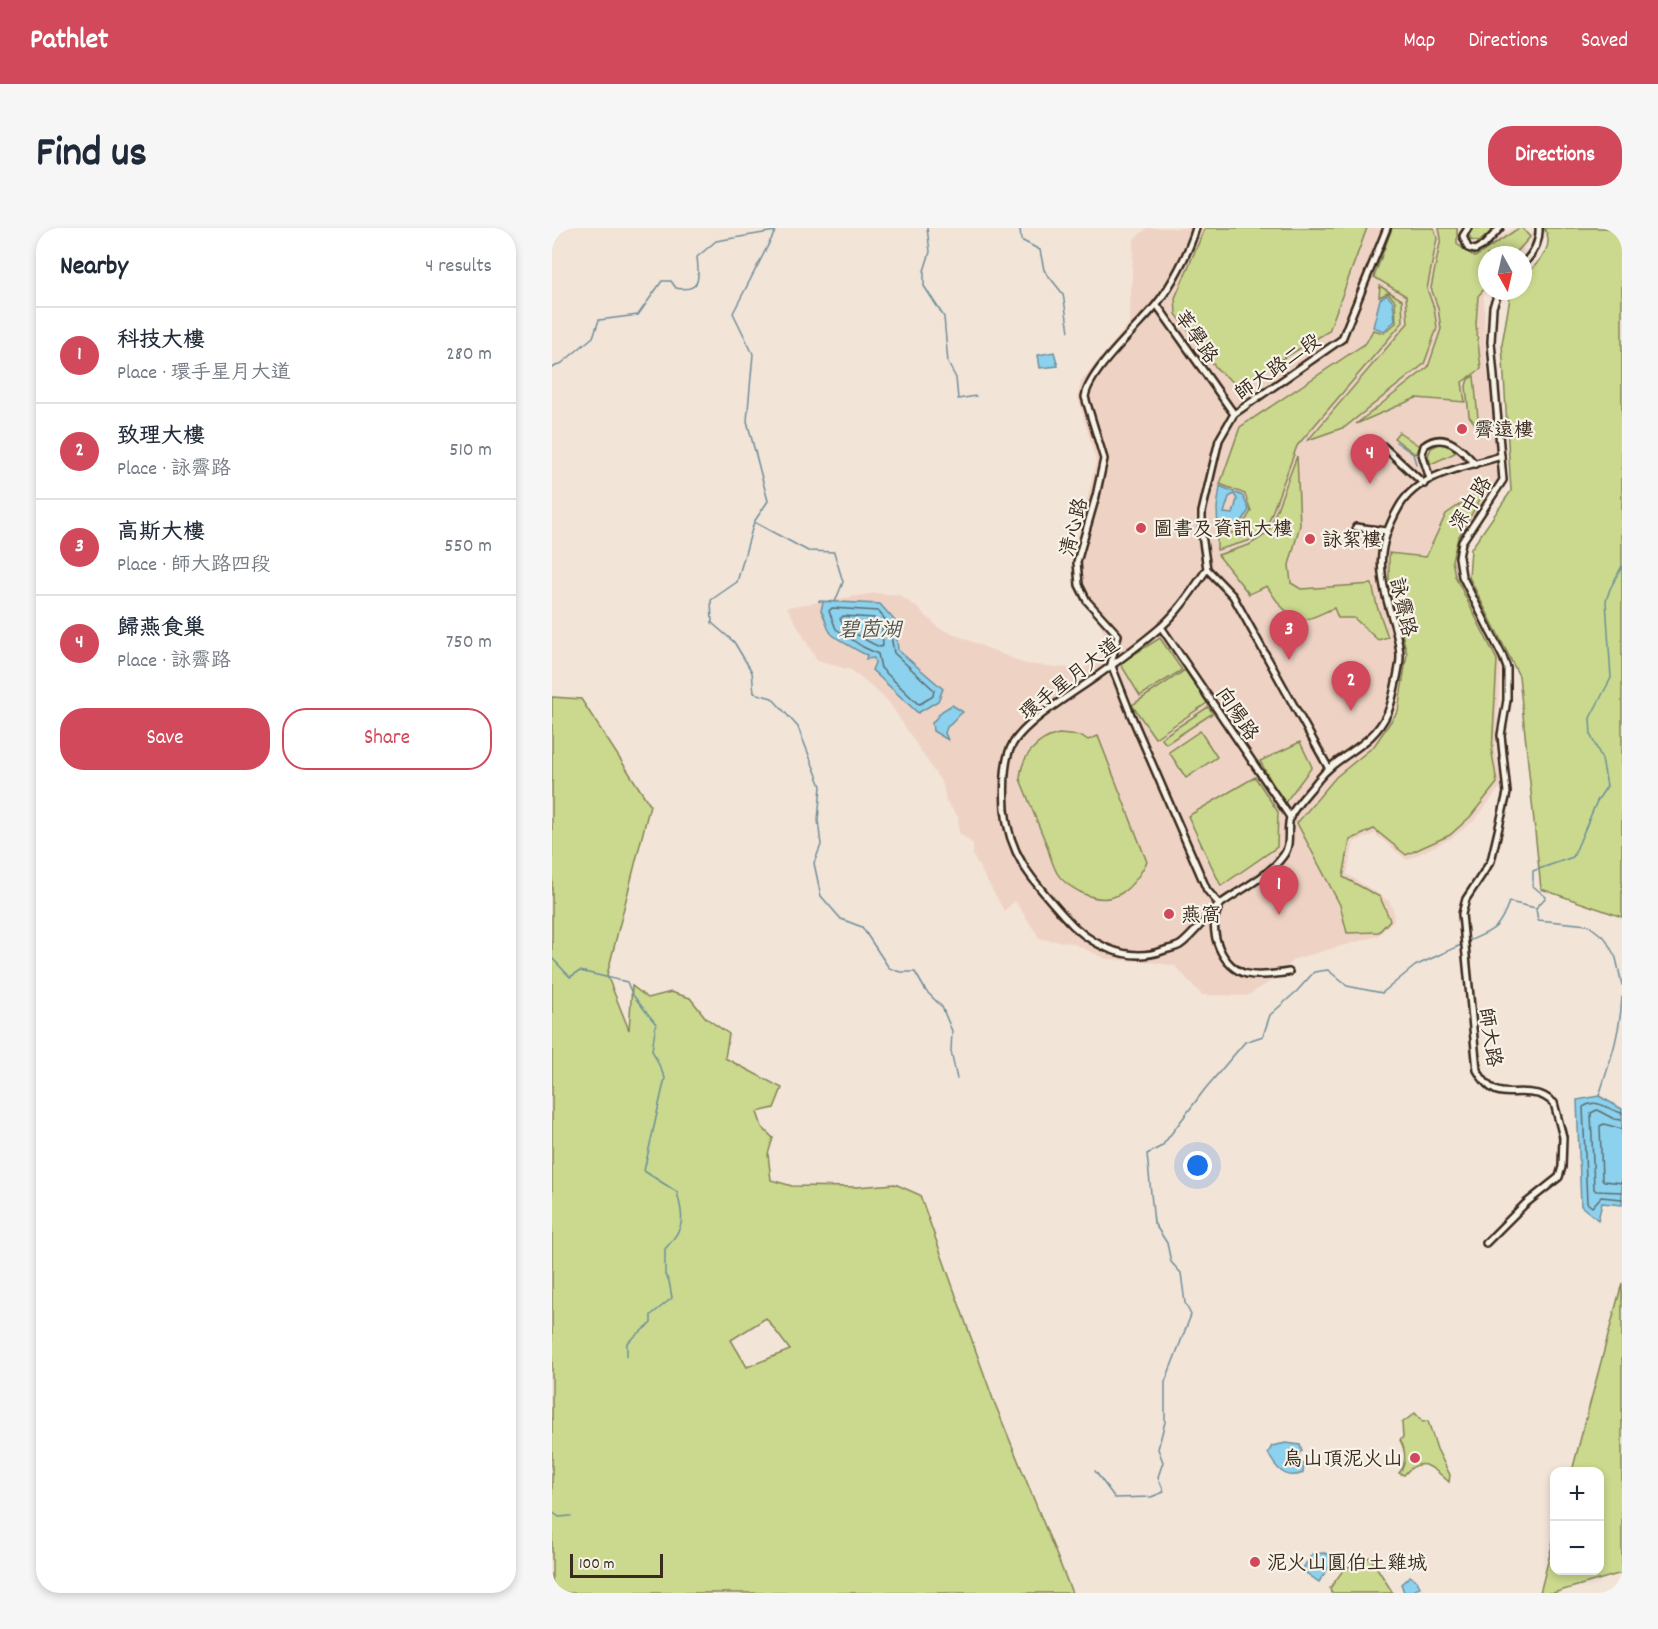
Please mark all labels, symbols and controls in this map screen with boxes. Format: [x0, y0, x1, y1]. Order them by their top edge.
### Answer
text: Pathlet [30, 22, 108, 62]
text: Map [1404, 27, 1435, 57]
text: Directions [1468, 27, 1548, 57]
text: Saved [1581, 27, 1628, 57]
text: Find us [36, 126, 147, 186]
button: Directions [1488, 126, 1622, 186]
north arrow [1478, 246, 1532, 300]
text: Nearby [60, 249, 128, 286]
text: 4 results [425, 253, 492, 281]
street label: 莘學路 [1166, 305, 1224, 371]
text: 科技大樓 [117, 326, 205, 357]
street label: 師大路二段 [1230, 328, 1328, 409]
text: 1 [77, 341, 82, 369]
text: 280 m [446, 341, 492, 369]
text: Place · 環手星月大道 [117, 360, 291, 388]
place label: 霽遠樓 [1474, 418, 1534, 446]
text: 致理大樓 [117, 422, 205, 453]
marker: 霽遠樓 [1455, 422, 1469, 436]
pin: 4 [1350, 434, 1390, 484]
text: 2 [75, 437, 84, 465]
text: 510 m [449, 437, 492, 465]
text: Place · 詠霽路 [117, 456, 231, 484]
street label: 深中路 [1445, 471, 1501, 537]
street label: 清心路 [1055, 494, 1097, 560]
place label: 圖書及資訊大樓 [1153, 517, 1293, 545]
text: 高斯大樓 [117, 518, 205, 549]
marker: 圖書及資訊大樓 [1134, 521, 1148, 535]
place label: 詠絮樓 [1322, 528, 1382, 556]
marker: 詠絮樓 [1303, 532, 1317, 546]
text: 3 [75, 533, 84, 561]
text: 550 m [444, 533, 492, 561]
text: Place · 師大路四段 [117, 552, 271, 580]
street label: 詠霽路 [1381, 575, 1422, 641]
pin: 3 [1270, 610, 1308, 660]
text: 歸燕食巢 [117, 614, 205, 645]
water label: 碧茵湖 [839, 617, 903, 647]
text: 4 [75, 629, 84, 657]
text: 750 m [446, 629, 492, 657]
street label: 環手星月大道 [1015, 632, 1127, 728]
text: Place · 詠霽路 [117, 648, 231, 676]
pin: 2 [1332, 662, 1370, 711]
street label: 向陽路 [1207, 682, 1264, 748]
button: Save [60, 708, 270, 770]
button: Share [282, 708, 492, 770]
pin: 1 [1260, 866, 1298, 915]
place label: 燕窩 [1181, 903, 1221, 931]
marker: 燕窩 [1162, 907, 1176, 921]
street label: 師大路 [1470, 1006, 1507, 1070]
your location [1183, 1151, 1212, 1180]
place label: 烏山頂泥火山 [1283, 1447, 1403, 1475]
marker: 烏山頂泥火山 [1408, 1451, 1422, 1465]
map controls [1550, 1467, 1604, 1575]
button: + [1550, 1467, 1604, 1521]
button: − [1550, 1521, 1604, 1575]
scale bar [570, 1551, 663, 1578]
place label: 泥火山圓伯土雞城 [1267, 1551, 1427, 1579]
text: 100 m [579, 1553, 615, 1576]
marker: 泥火山圓伯土雞城 [1248, 1555, 1262, 1569]

